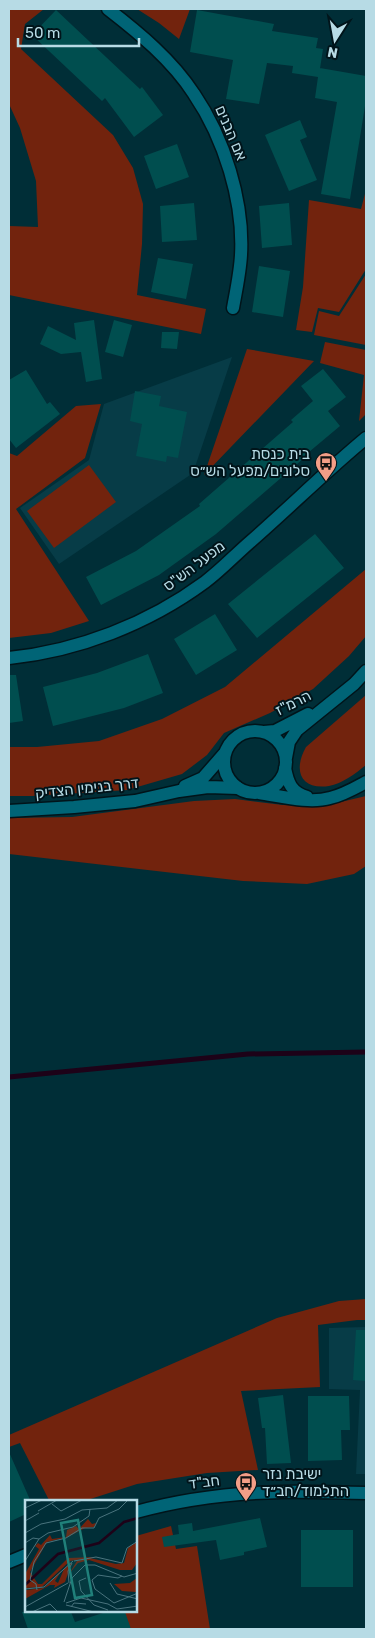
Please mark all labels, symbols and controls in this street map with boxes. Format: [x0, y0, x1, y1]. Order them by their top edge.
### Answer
scale bar [18, 15, 139, 47]
north arrow [310, 15, 360, 65]
text: 50 m [25, 24, 60, 42]
text: N [326, 43, 339, 62]
street label: אם הבנים [211, 103, 251, 163]
place label: בית כנסת סלונים/מפעל הש״ס [190, 445, 310, 480]
bus stop icon: בית כנסת סלונים/מפעל הש״ס [314, 451, 338, 482]
street label: מפעל הש"ס [160, 537, 228, 595]
street label: הרמ"ז [272, 686, 314, 720]
street label: דרך בנימין הצדיק [34, 774, 140, 802]
place label: ישיבת נזר התלמוד/חב״ד [262, 1465, 349, 1500]
street label: חב"ד [187, 1471, 221, 1493]
bus stop icon: ישיבת נזר התלמוד/חב״ד [234, 1471, 258, 1502]
inset map [25, 1500, 138, 1613]

